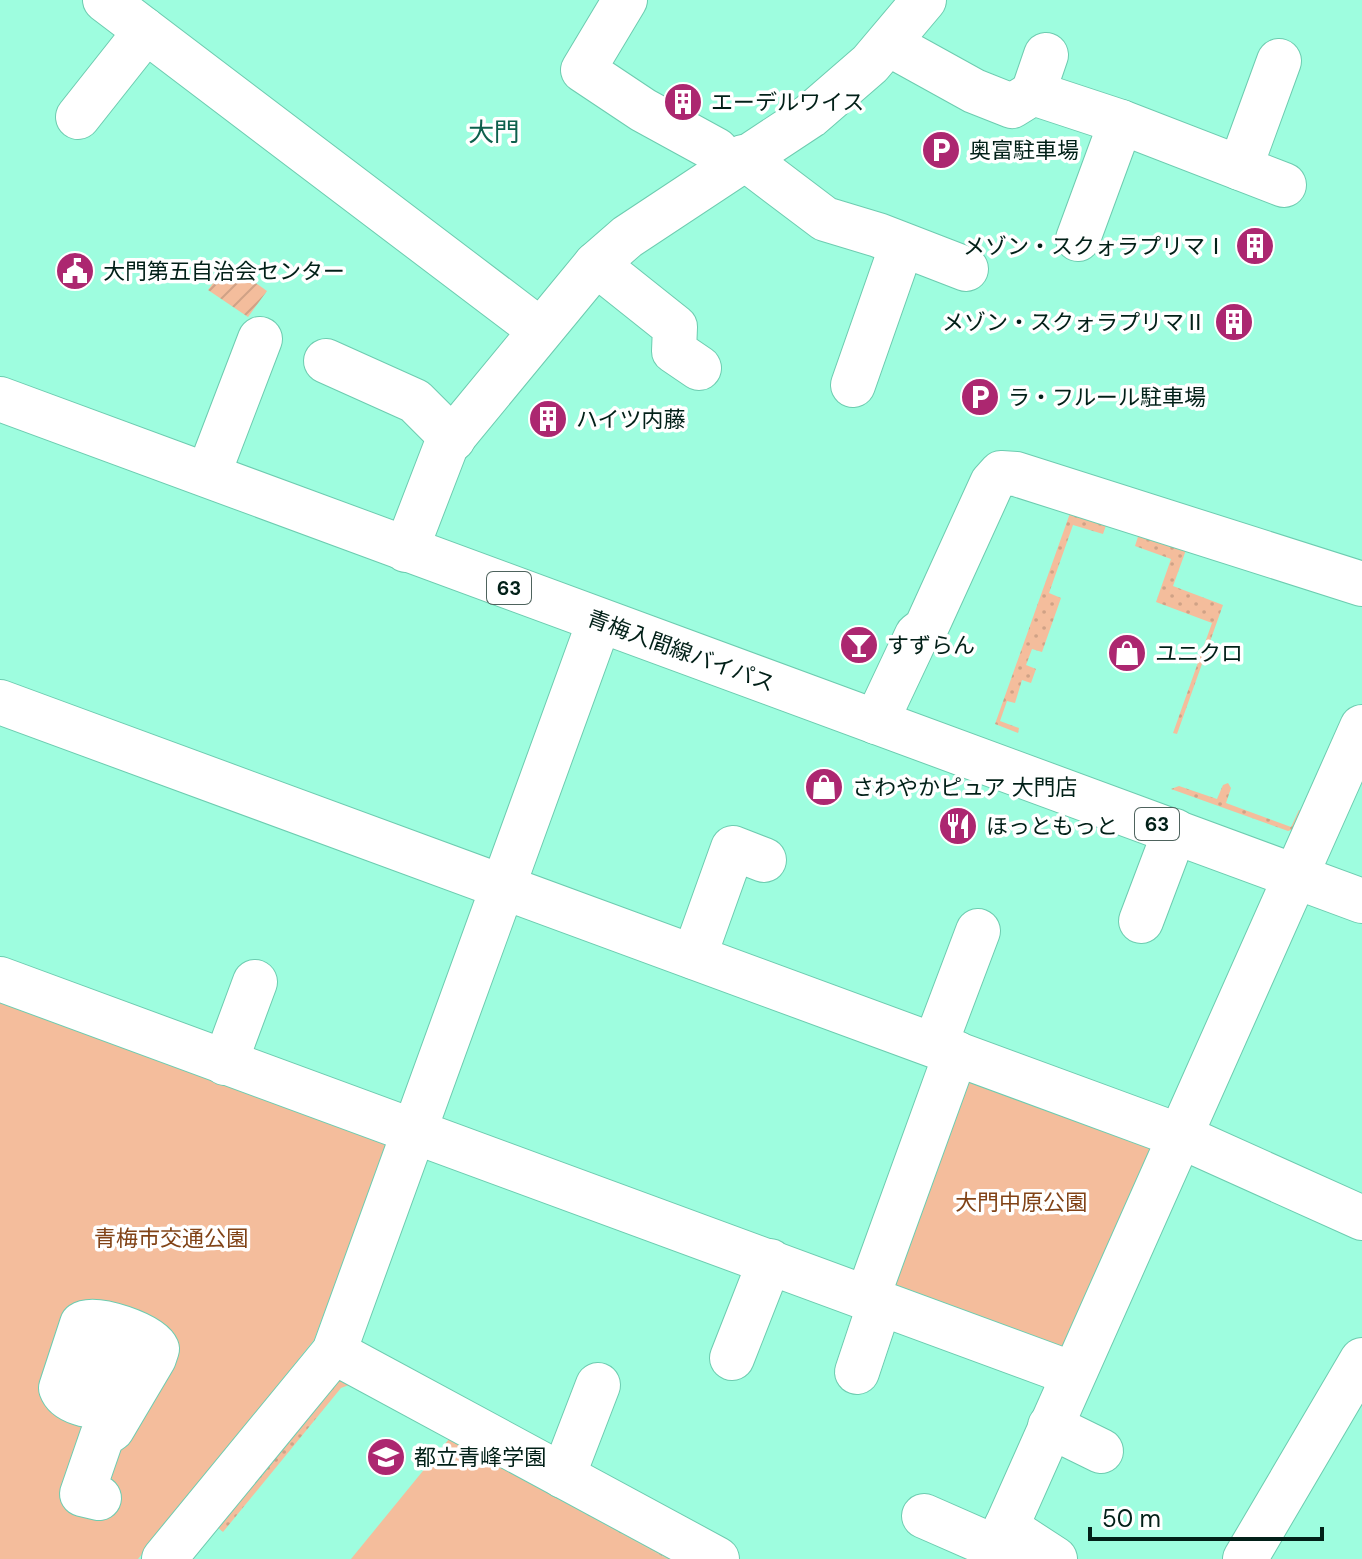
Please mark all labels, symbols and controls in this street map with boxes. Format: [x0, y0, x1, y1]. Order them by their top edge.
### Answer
building icon: エーデルワイス [662, 81, 704, 123]
place label: エーデルワイス [711, 88, 864, 117]
district label: 大門 [468, 115, 520, 149]
parking icon: 奥富駐車場 [920, 129, 962, 171]
place label: 奥富駐車場 [969, 136, 1079, 165]
building icon: メゾン・スクォラプリマⅠ [1234, 225, 1276, 267]
place label: メゾン・スクォラプリマⅠ [963, 232, 1227, 261]
public building icon: 大門第五自治会センター [54, 250, 96, 292]
place label: 大門第五自治会センター [103, 257, 345, 286]
building icon: メゾン・スクォラプリマⅡ [1213, 301, 1255, 343]
place label: メゾン・スクォラプリマⅡ [942, 308, 1206, 337]
parking icon: ラ・フルール駐車場 [959, 376, 1001, 418]
place label: ラ・フルール駐車場 [1008, 383, 1206, 412]
building icon: ハイツ内藤 [527, 398, 569, 440]
place label: ハイツ内藤 [576, 405, 686, 434]
road number: 63 [487, 572, 531, 604]
street label: 青梅入間線バイパス [583, 604, 779, 698]
bar icon: すずらん [838, 624, 880, 666]
place label: すずらん [887, 631, 975, 660]
shop icon: ユニクロ [1106, 632, 1148, 674]
place label: ユニクロ [1155, 639, 1243, 668]
shop icon: さわやかピュア 大門店 [803, 766, 845, 808]
place label: さわやかピュア 大門店 [852, 773, 1077, 802]
restaurant icon: ほっともっと [937, 805, 979, 847]
road number: 63 [1135, 808, 1179, 840]
place label: ほっともっと [986, 812, 1118, 841]
park label: 大門中原公園 [955, 1188, 1087, 1217]
park label: 青梅市交通公園 [94, 1224, 248, 1253]
school or university icon: 都立青峰学園 [365, 1436, 407, 1478]
place label: 都立青峰学園 [414, 1443, 546, 1472]
scale bar [1090, 1491, 1322, 1541]
text: 50 m [1102, 1503, 1161, 1534]

